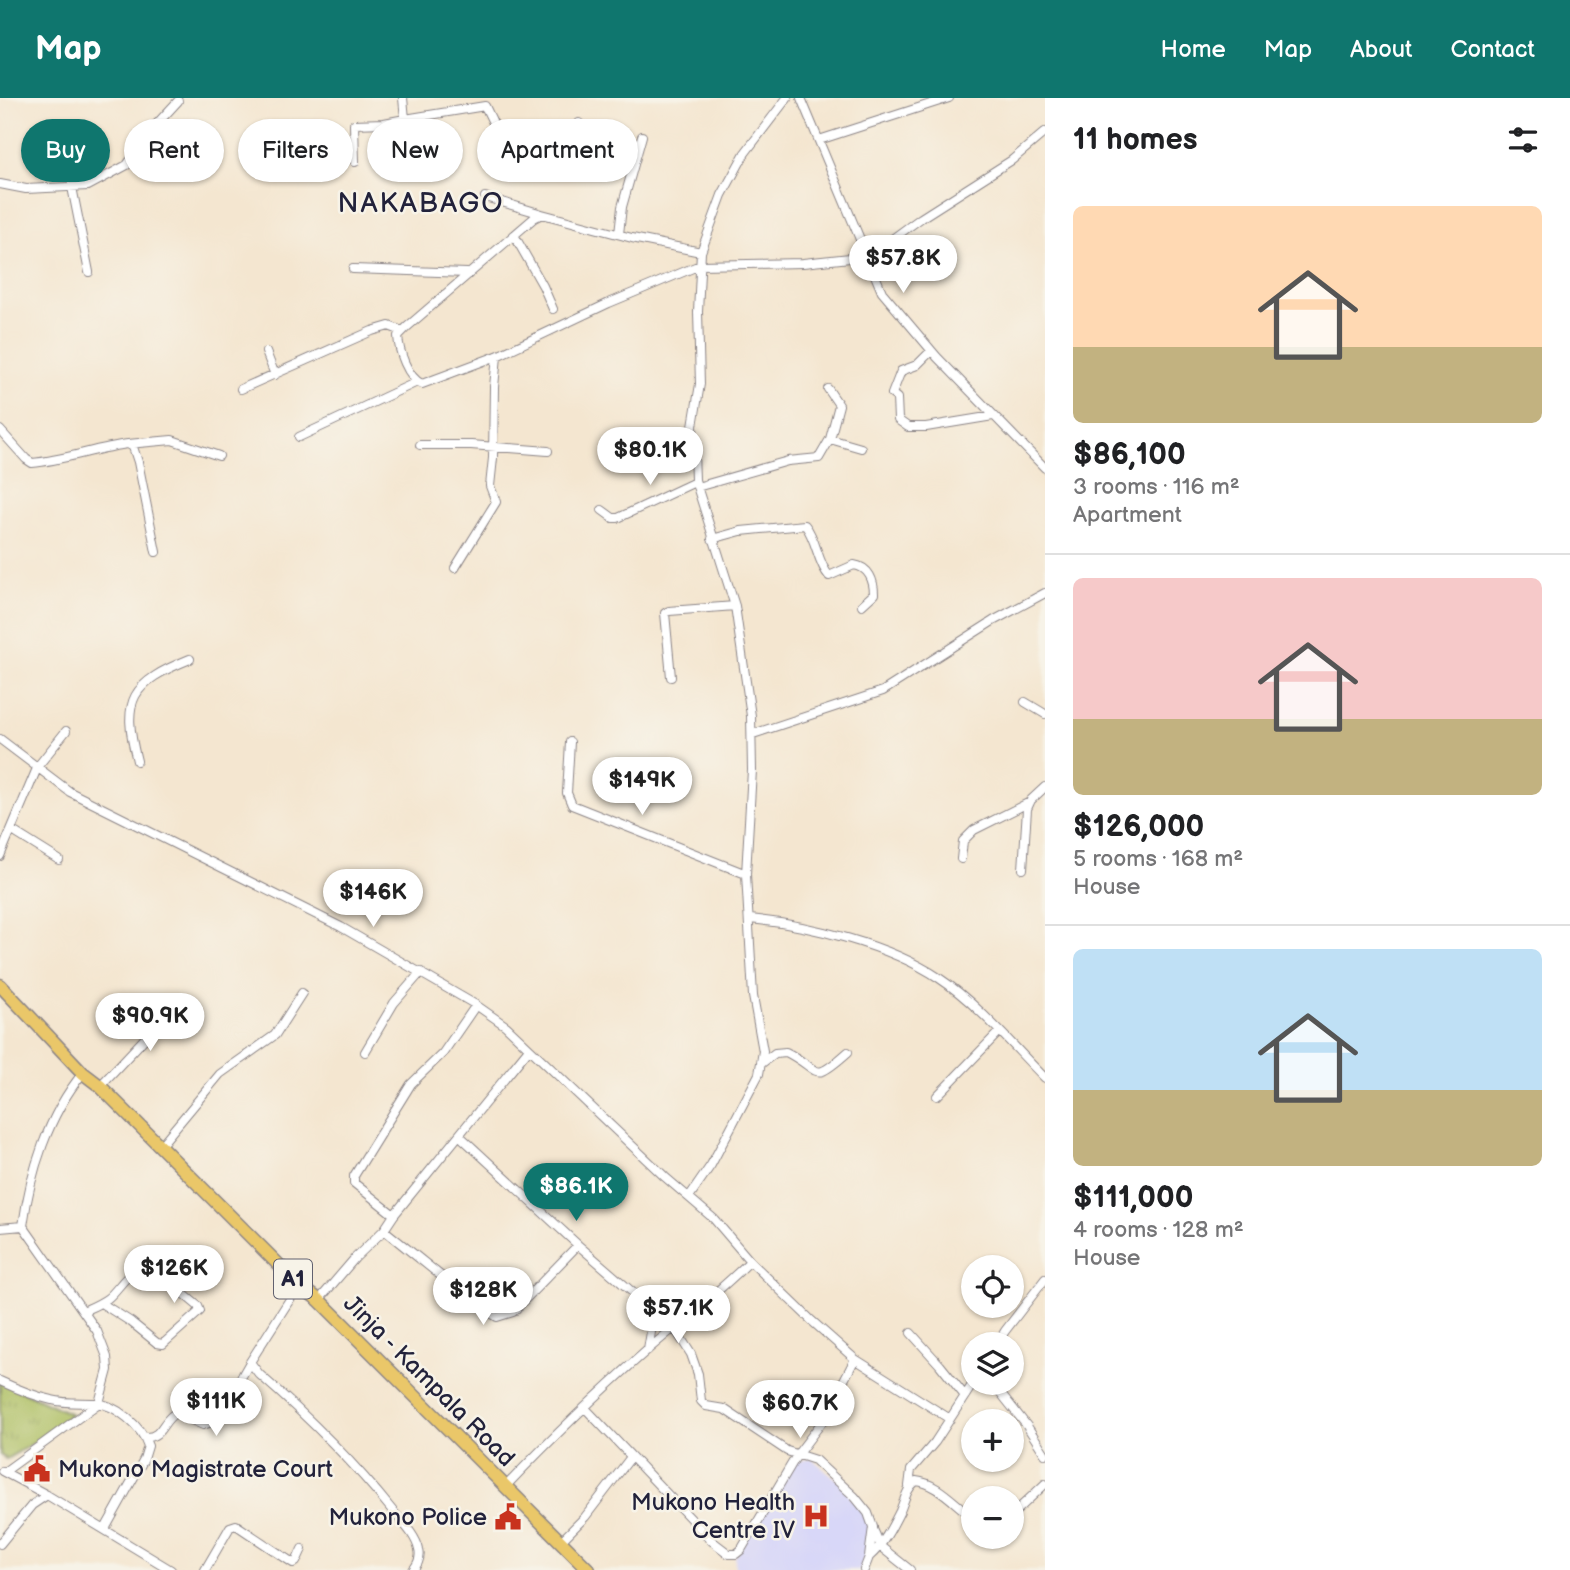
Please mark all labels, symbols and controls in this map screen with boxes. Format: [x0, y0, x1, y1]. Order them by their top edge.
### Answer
text: Map [35, 29, 101, 69]
text: Home [1161, 35, 1226, 64]
text: Map [1264, 35, 1312, 64]
text: About [1350, 35, 1412, 64]
text: Contact [1450, 35, 1535, 64]
chip: Buy [21, 119, 110, 182]
chip: Rent [124, 119, 224, 182]
chip: Filters [238, 119, 353, 182]
chip: New [367, 119, 463, 182]
chip: Apartment [477, 119, 638, 182]
icon: filters [1504, 121, 1542, 159]
text: 11 homes [1073, 122, 1197, 158]
district label: NAKABAGO [337, 187, 505, 220]
pin: $57.8K [846, 236, 960, 295]
text: $57.8K [865, 244, 941, 272]
icon: home [1245, 252, 1371, 378]
pin: $80.1K [593, 428, 707, 487]
text: $80.1K [613, 436, 687, 464]
text: $86,100 [1073, 437, 1186, 473]
text: 3 rooms · 116 m² [1073, 473, 1240, 501]
text: Apartment [1073, 501, 1182, 529]
icon: home [1245, 624, 1371, 750]
pin: $149K [593, 758, 691, 817]
text: $149K [608, 766, 676, 794]
text: $126,000 [1073, 809, 1204, 845]
text: 5 rooms · 168 m² [1073, 845, 1243, 873]
pin: $146K [324, 870, 422, 929]
text: House [1073, 873, 1140, 901]
text: $146K [339, 878, 407, 906]
pin: $90.9K [93, 993, 207, 1053]
icon: home [1245, 995, 1371, 1121]
text: $90.9K [111, 1002, 189, 1030]
pin: $86.1K [519, 1164, 633, 1223]
text: $86.1K [539, 1172, 613, 1200]
text: $111,000 [1073, 1180, 1193, 1216]
text: 4 rooms · 128 m² [1073, 1216, 1244, 1244]
text: House [1073, 1244, 1140, 1272]
pin: $126K [125, 1246, 223, 1305]
text: $126K [140, 1254, 208, 1282]
map controls [961, 1255, 1024, 1549]
button: locate [961, 1255, 1024, 1318]
road number: A1 [274, 1260, 312, 1298]
pin: $128K [434, 1268, 532, 1327]
text: $128K [449, 1276, 517, 1304]
pin: $57.1K [621, 1286, 735, 1345]
street label: Jinja - Kampala Road [337, 1289, 521, 1473]
text: $57.1K [642, 1294, 714, 1322]
button: layers [961, 1332, 1024, 1395]
pin: $111K [167, 1378, 265, 1438]
pin: $60.7K [743, 1380, 857, 1440]
text: $111K [186, 1387, 246, 1415]
text: $60.7K [762, 1389, 838, 1417]
button: + [961, 1409, 1024, 1472]
public building icon: Mukono Magistrate Court [22, 1454, 52, 1484]
place label: Mukono Magistrate Court [58, 1455, 334, 1484]
button: − [961, 1486, 1024, 1549]
place label: Mukono Health Centre IV [631, 1488, 795, 1545]
hospital icon: Mukono Health Centre IV [801, 1501, 831, 1531]
public building icon: Mukono Police [493, 1502, 523, 1532]
place label: Mukono Police [329, 1503, 487, 1532]

